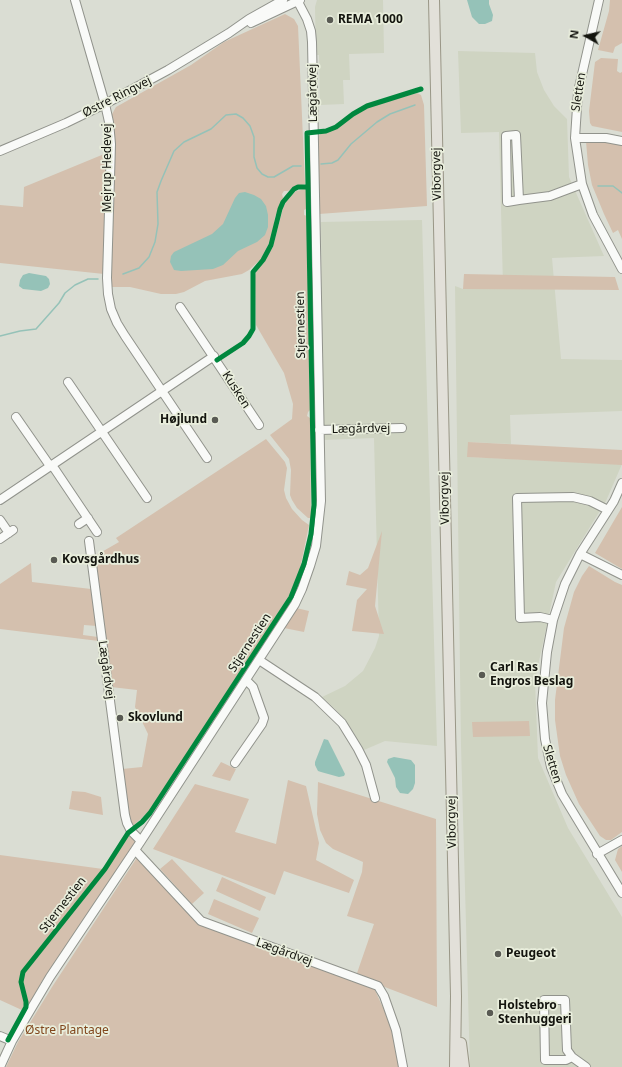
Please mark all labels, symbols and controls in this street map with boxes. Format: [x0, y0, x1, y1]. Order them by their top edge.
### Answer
place label: REMA 1000 [338, 13, 403, 27]
marker: REMA 1000 [325, 15, 335, 25]
north arrow [566, 16, 606, 56]
text: N [566, 29, 582, 40]
street label: Lægårdvej [305, 63, 321, 123]
street label: Sletten [569, 71, 589, 113]
street label: Østre Ringvej [80, 73, 154, 121]
street label: Mejrup Hedevej [101, 123, 115, 213]
street label: Viborgvej [429, 147, 445, 201]
street label: Stjernestien [293, 291, 309, 359]
street label: Kusken [219, 369, 253, 411]
place label: Højlund [160, 413, 207, 427]
marker: Højlund [210, 415, 220, 425]
street label: Lægårdvej [331, 421, 391, 437]
street label: Viborgvej [437, 471, 453, 525]
place label: Kovsgårdhus [62, 553, 139, 567]
marker: Kovsgårdhus [49, 555, 59, 565]
street label: Stjernestien [226, 611, 274, 675]
street label: Lægårdvej [95, 640, 117, 700]
place label: Carl Ras Engros Beslag [490, 661, 573, 689]
marker: Carl Ras Engros Beslag [477, 670, 487, 680]
place label: Skovlund [128, 711, 183, 725]
marker: Skovlund [115, 713, 125, 723]
street label: Sletten [539, 743, 565, 785]
street label: Viborgvej [444, 795, 460, 849]
street label: Stjernestien [37, 874, 89, 936]
street label: Lægårdvej [254, 935, 314, 969]
place label: Peugeot [506, 947, 556, 961]
marker: Peugeot [493, 949, 503, 959]
place label: Holstebro Stenhuggeri [498, 999, 572, 1027]
marker: Holstebro Stenhuggeri [485, 1008, 495, 1018]
park label: Østre Plantage [25, 1024, 109, 1038]

